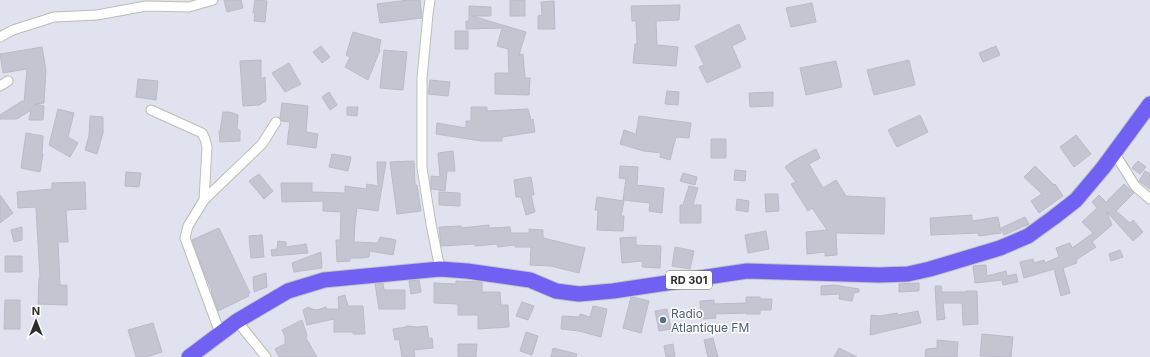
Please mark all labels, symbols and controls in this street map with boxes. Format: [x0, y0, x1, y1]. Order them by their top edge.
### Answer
road number: RD 301 [666, 271, 712, 289]
north arrow [16, 301, 56, 341]
text: N [32, 304, 40, 318]
place label: Radio Atlantique FM [671, 306, 749, 335]
marker: Radio Atlantique FM [658, 315, 668, 325]

